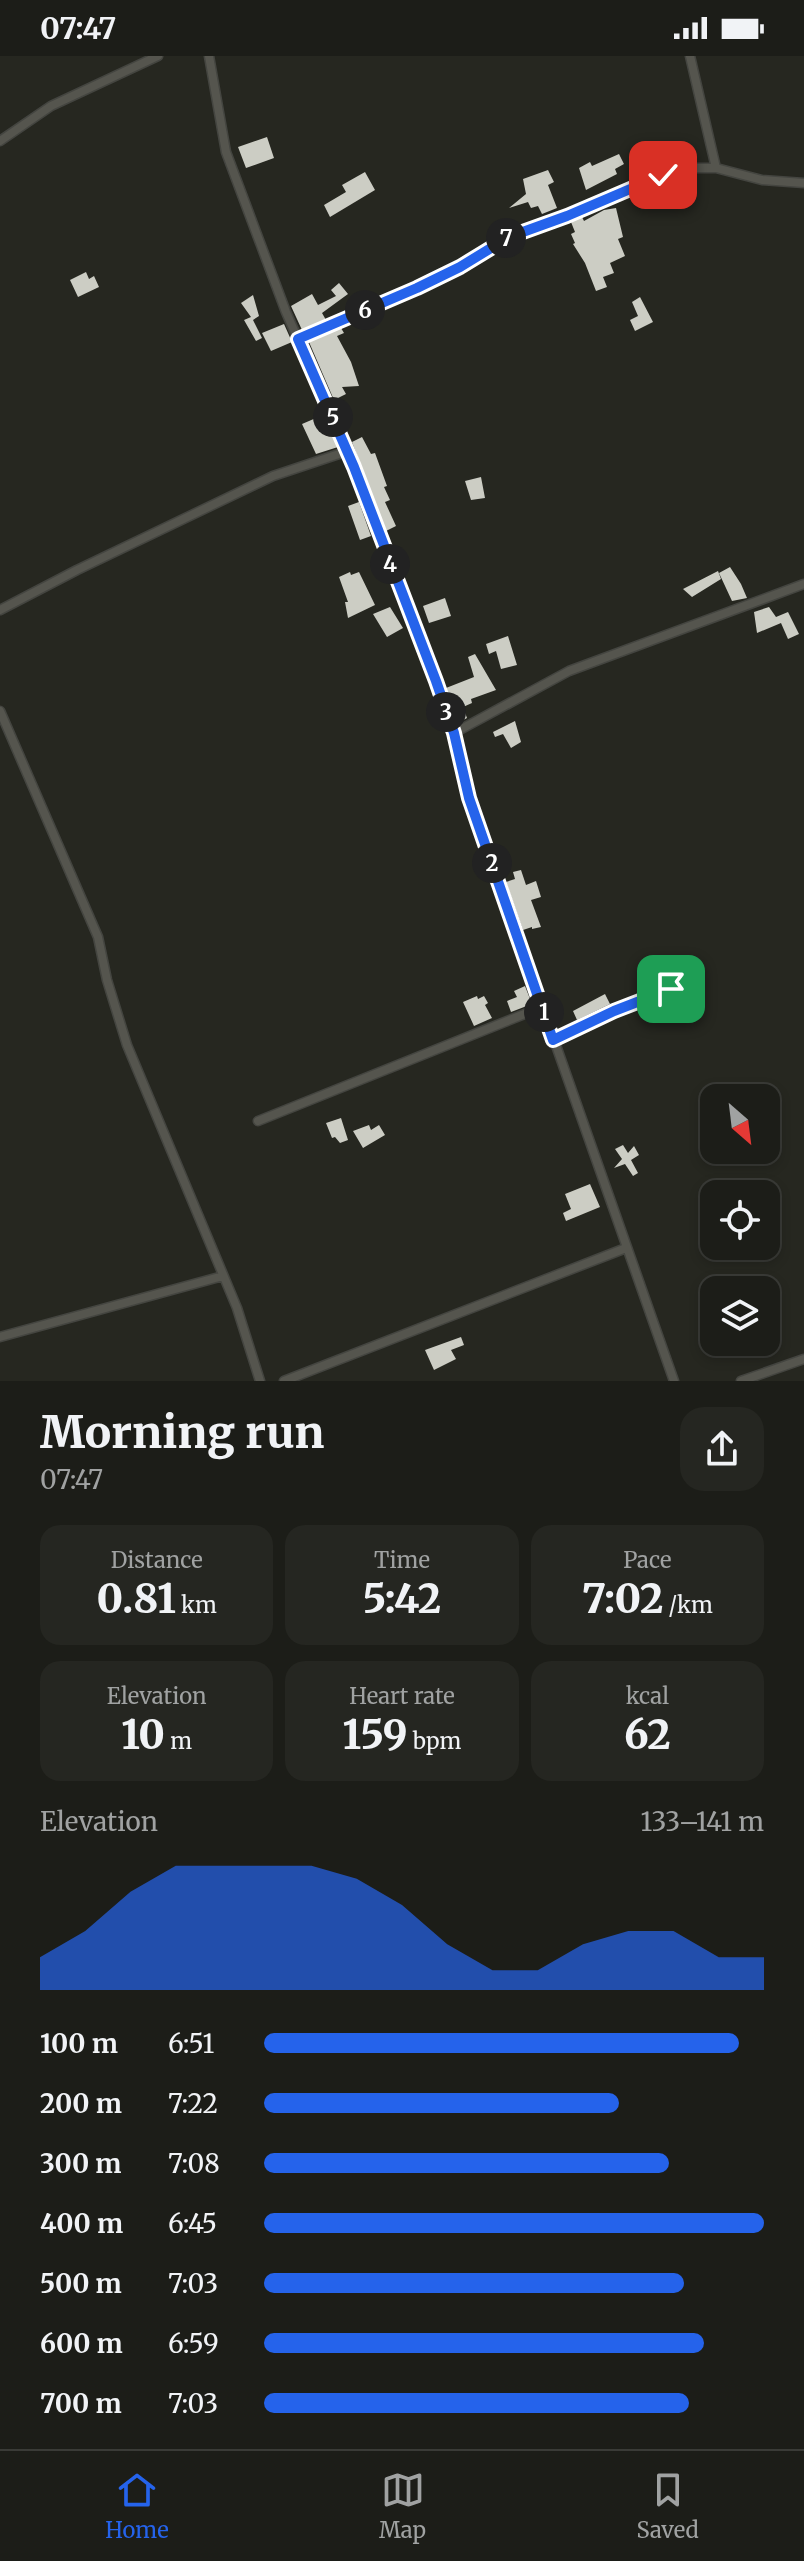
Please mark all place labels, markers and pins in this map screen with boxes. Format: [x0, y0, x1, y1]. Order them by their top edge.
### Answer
pin [629, 141, 697, 209]
pin: 7 [486, 218, 526, 258]
pin: 6 [345, 290, 385, 330]
pin: 5 [313, 397, 353, 437]
pin: 4 [370, 544, 410, 584]
pin: 3 [426, 692, 466, 732]
pin: 2 [472, 843, 512, 883]
pin [637, 955, 705, 1023]
pin: 1 [524, 992, 564, 1032]

